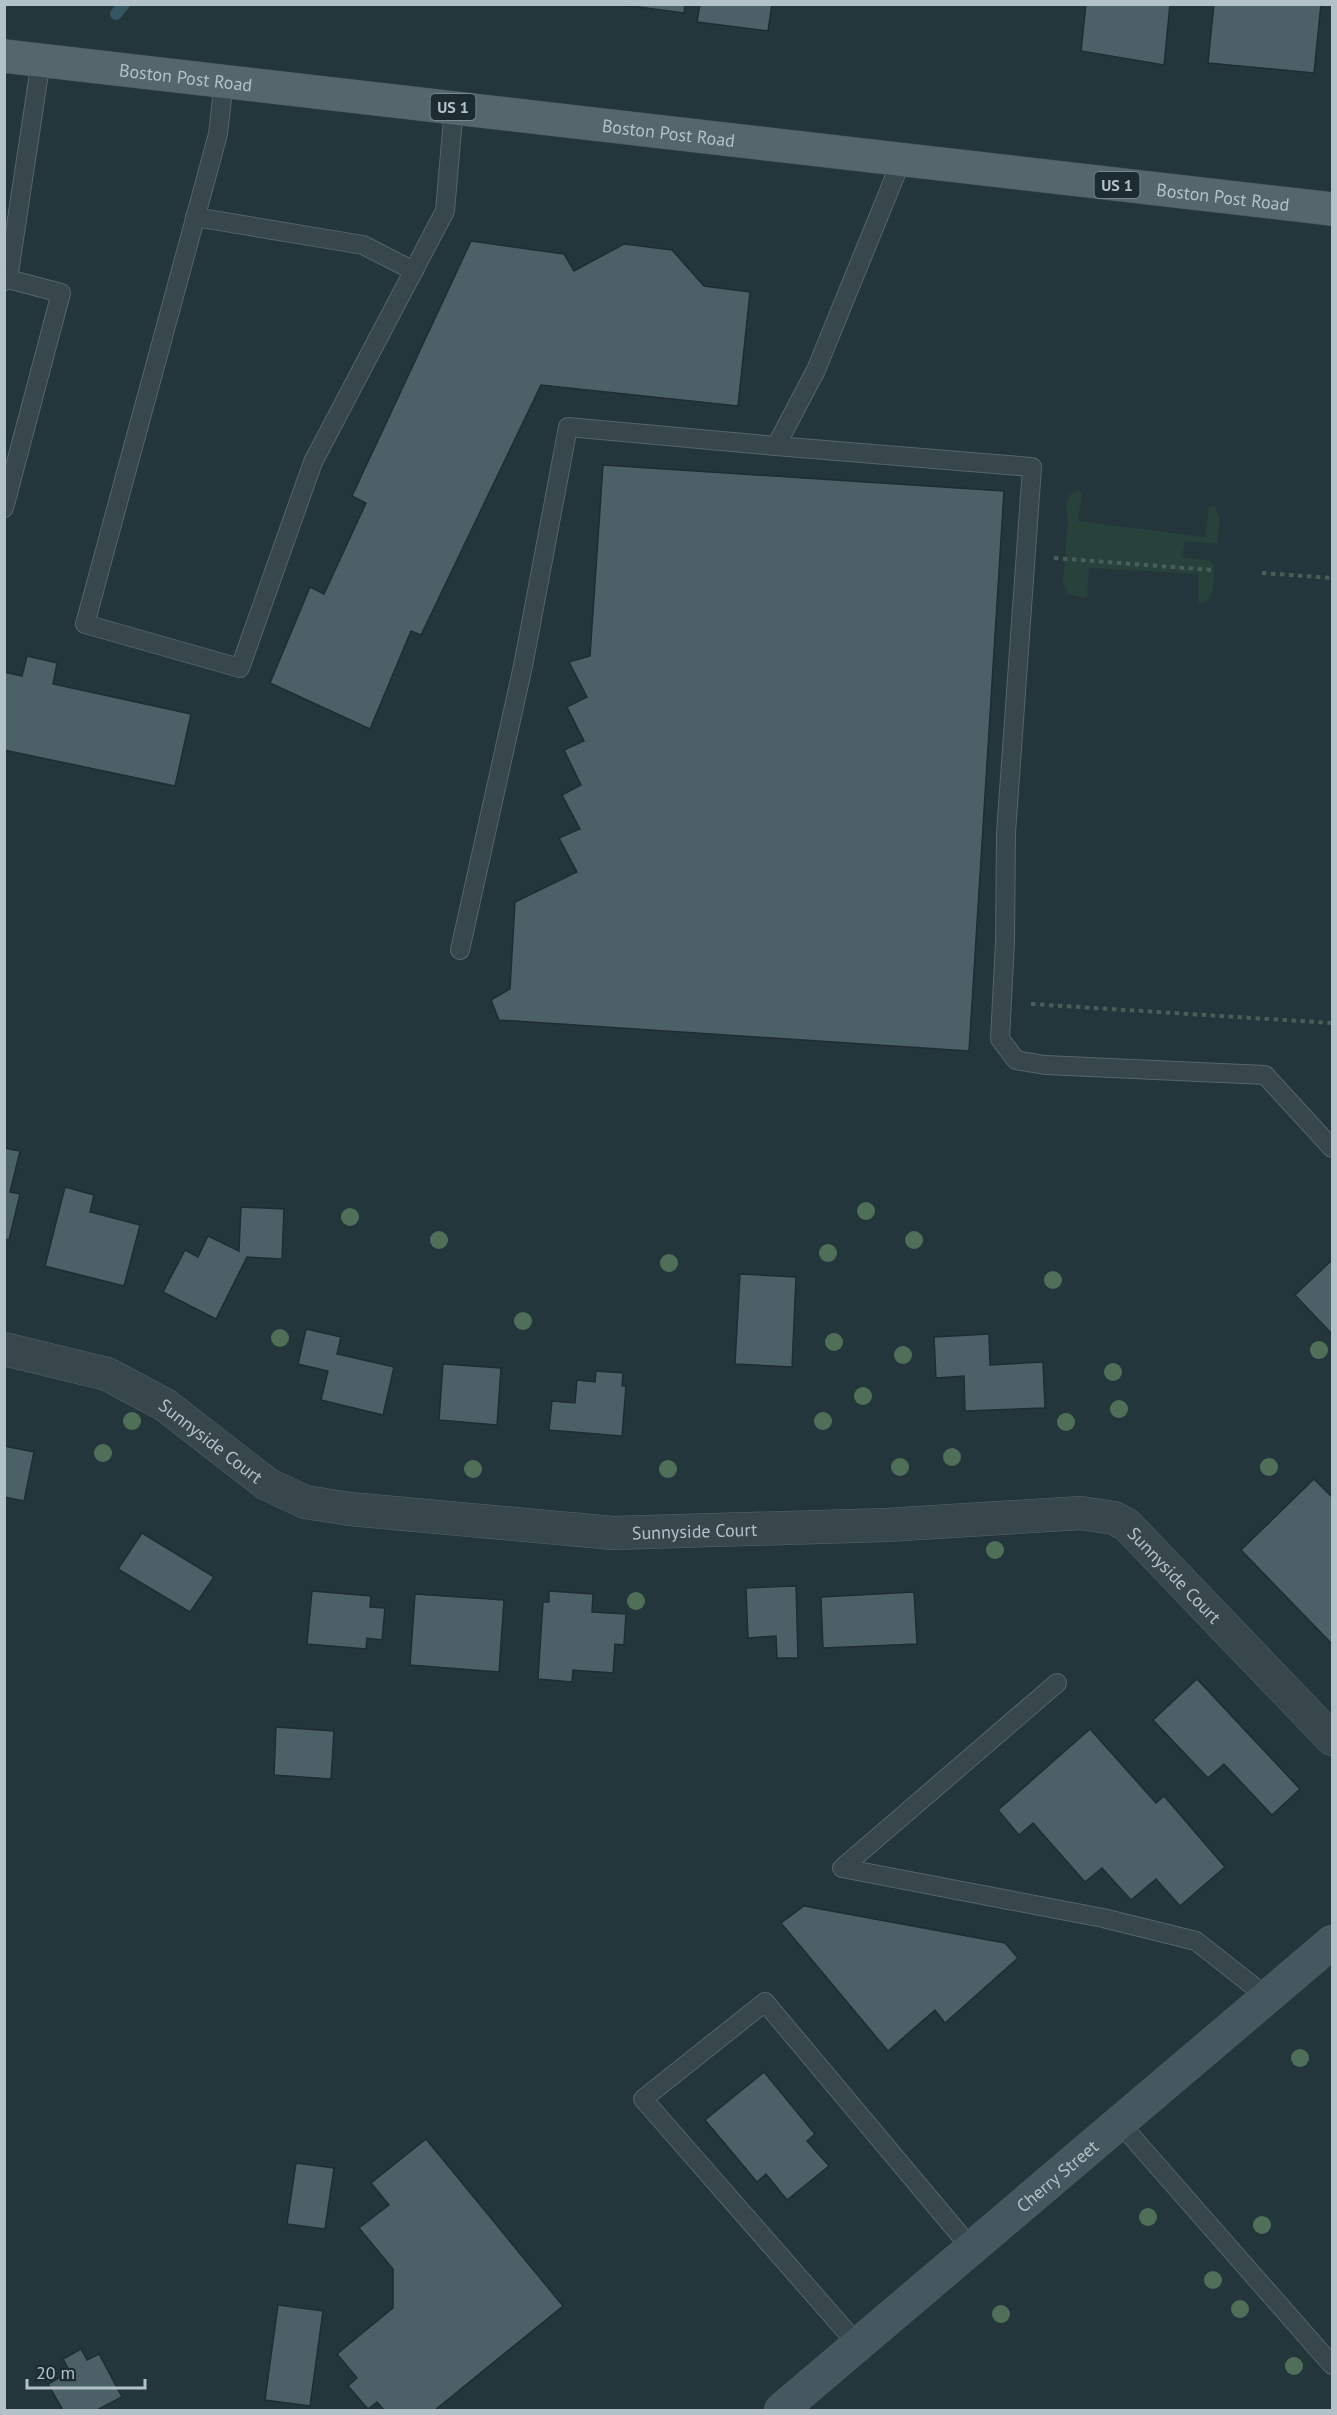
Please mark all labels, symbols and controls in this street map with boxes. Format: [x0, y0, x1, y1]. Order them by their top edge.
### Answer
street label: Boston Post Road [118, 58, 254, 96]
road number: US 1 [430, 94, 476, 120]
street label: Boston Post Road [601, 113, 736, 152]
road number: US 1 [1094, 172, 1140, 198]
street label: Boston Post Road [1155, 177, 1291, 216]
street label: Sunnyside Court [155, 1393, 268, 1488]
street label: Sunnyside Court [632, 1517, 757, 1544]
street label: Sunnyside Court [1123, 1522, 1226, 1628]
street label: Cherry Street [1011, 2134, 1103, 2217]
scale bar [27, 2352, 146, 2390]
text: 20 m [36, 2361, 75, 2384]

